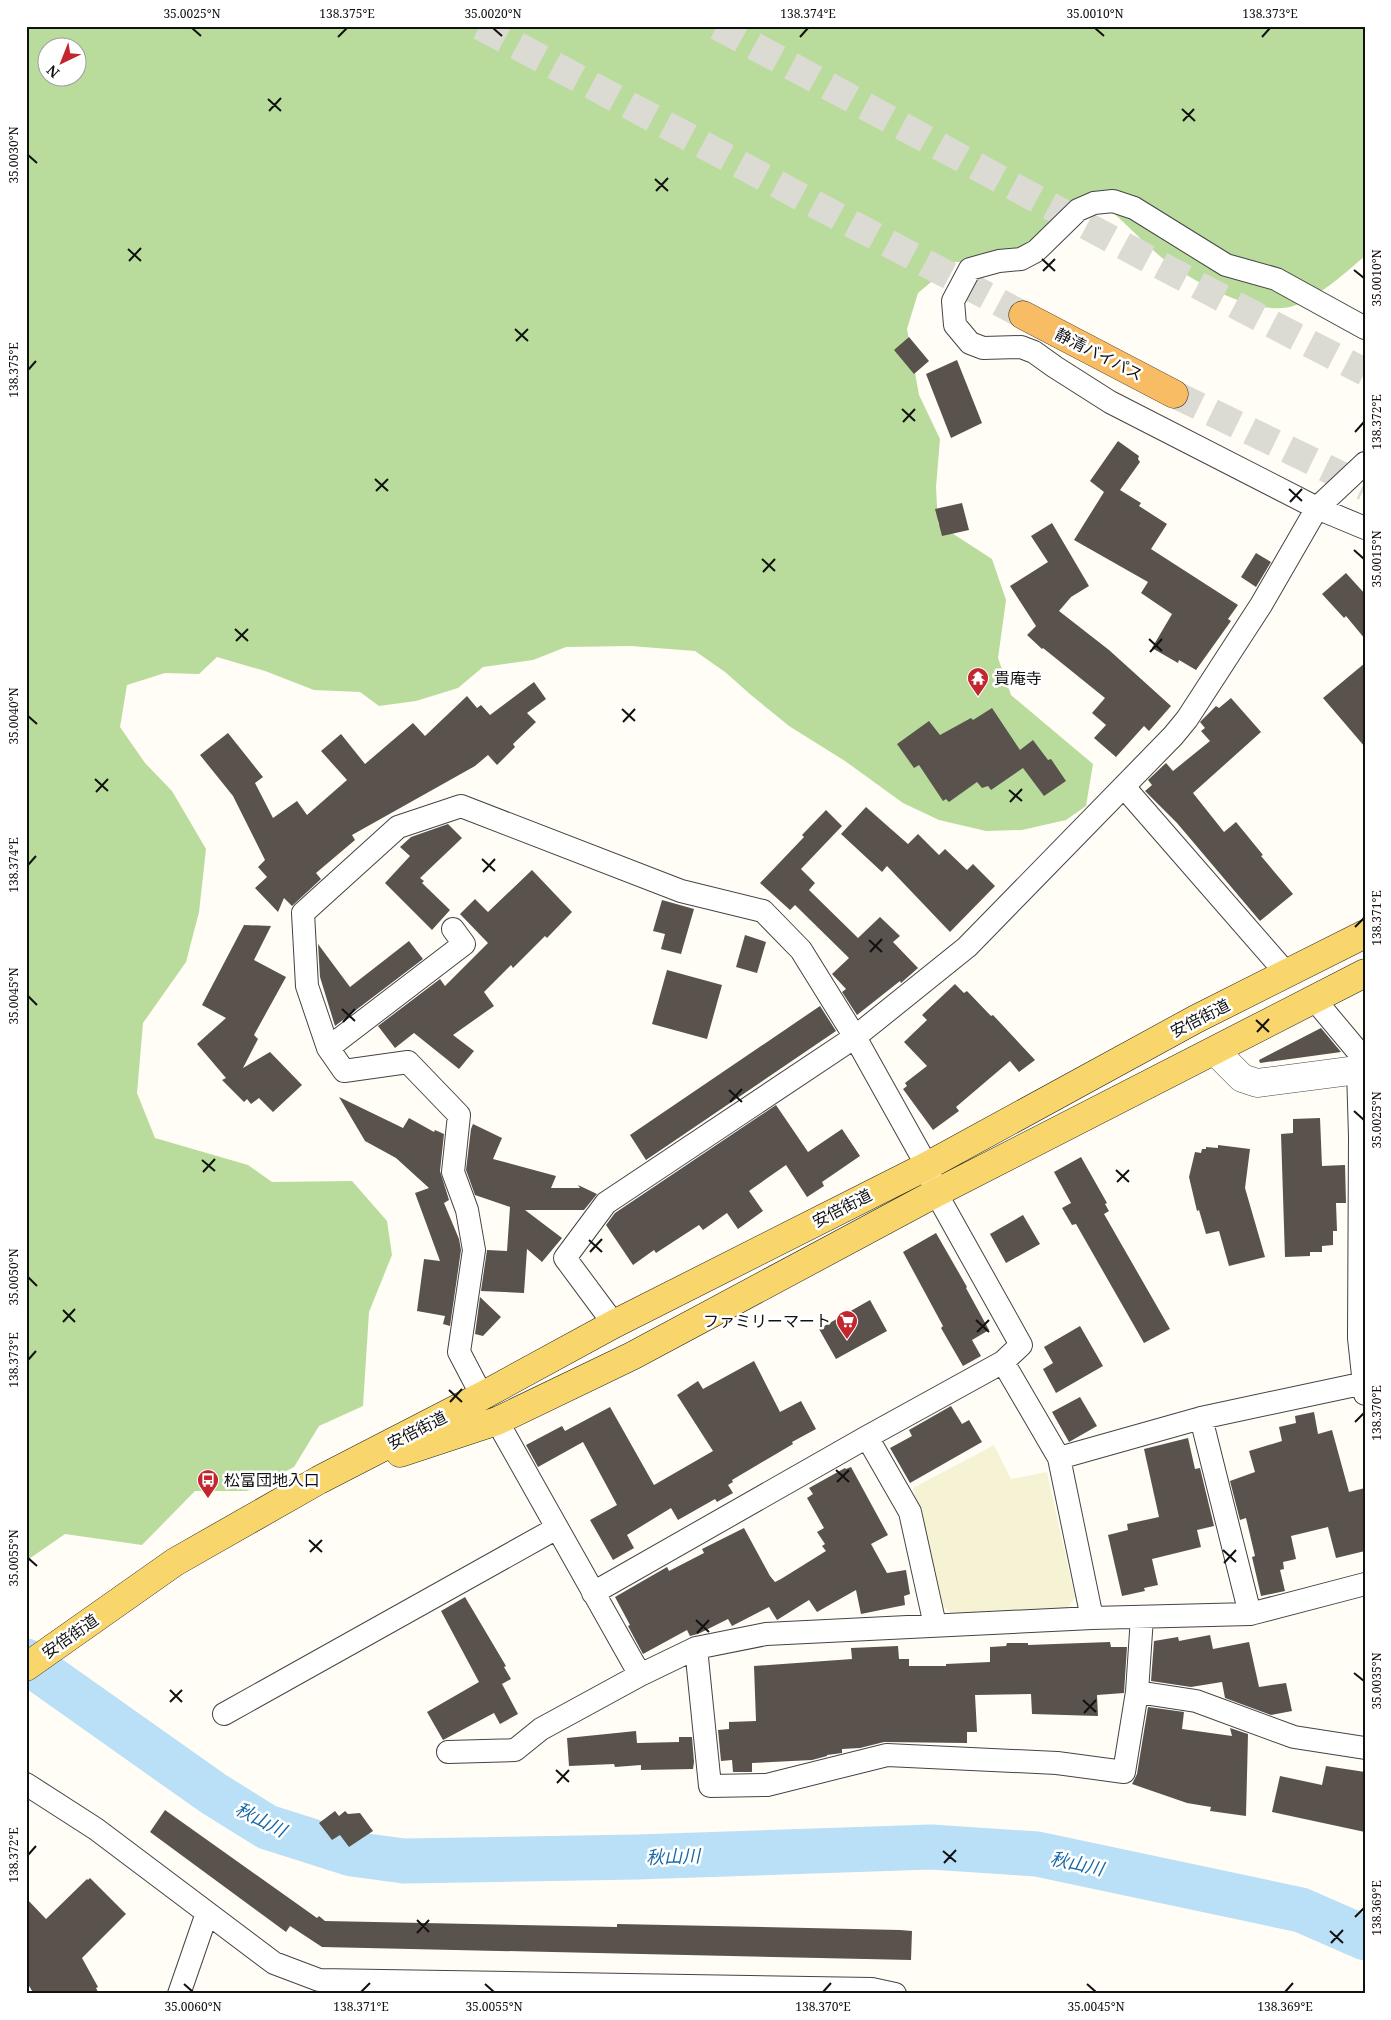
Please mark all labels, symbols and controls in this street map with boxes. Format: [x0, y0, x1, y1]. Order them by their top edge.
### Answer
text: 35.0025°N [163, 5, 221, 22]
text: 138.375°E [319, 5, 375, 22]
text: 35.0020°N [464, 5, 522, 22]
text: 138.374°E [780, 5, 836, 22]
text: 35.0010°N [1066, 5, 1124, 22]
text: 138.373°E [1242, 5, 1298, 22]
north arrow [38, 38, 88, 88]
text: N [42, 61, 63, 83]
text: 35.0030°N [5, 126, 22, 184]
text: 35.0010°N [1368, 249, 1385, 307]
street label: 静清バイパス [1051, 322, 1147, 386]
text: 138.375°E [5, 342, 22, 398]
text: 138.372°E [1368, 394, 1385, 450]
text: 35.0015°N [1368, 530, 1385, 588]
temple icon: 貴庵寺 [966, 666, 990, 697]
place label: 貴庵寺 [994, 667, 1042, 689]
text: 35.0040°N [5, 687, 22, 745]
text: 138.374°E [5, 837, 22, 893]
text: 138.371°E [1368, 890, 1385, 946]
text: 35.0045°N [5, 967, 22, 1025]
street label: 安倍街道 [1166, 994, 1234, 1042]
text: 35.0025°N [1368, 1091, 1385, 1149]
street label: 安倍街道 [808, 1184, 876, 1232]
text: 35.0050°N [5, 1248, 22, 1306]
supermarket icon: ファミリーマート [835, 1309, 859, 1340]
place label: ファミリーマート [703, 1310, 831, 1332]
text: 138.373°E [5, 1332, 22, 1388]
text: 138.370°E [1368, 1385, 1385, 1441]
street label: 安倍街道 [383, 1406, 451, 1454]
bus stop icon: 松富団地入口 [196, 1468, 220, 1499]
place label: 松富団地入口 [224, 1469, 320, 1491]
text: 35.0055°N [5, 1529, 22, 1587]
street label: 安倍街道 [37, 1609, 103, 1663]
text: 35.0035°N [1368, 1652, 1385, 1710]
water label: 秋山川 [231, 1796, 292, 1843]
text: 138.372°E [5, 1827, 22, 1883]
water label: 秋山川 [646, 1843, 702, 1869]
water label: 秋山川 [1048, 1846, 1108, 1881]
text: 138.369°E [1368, 1880, 1385, 1936]
text: 35.0060°N [164, 1998, 222, 2015]
text: 138.371°E [333, 1998, 389, 2015]
text: 35.0055°N [465, 1998, 523, 2015]
text: 138.370°E [795, 1998, 851, 2015]
text: 35.0045°N [1067, 1998, 1125, 2015]
text: 138.369°E [1257, 1998, 1313, 2015]

